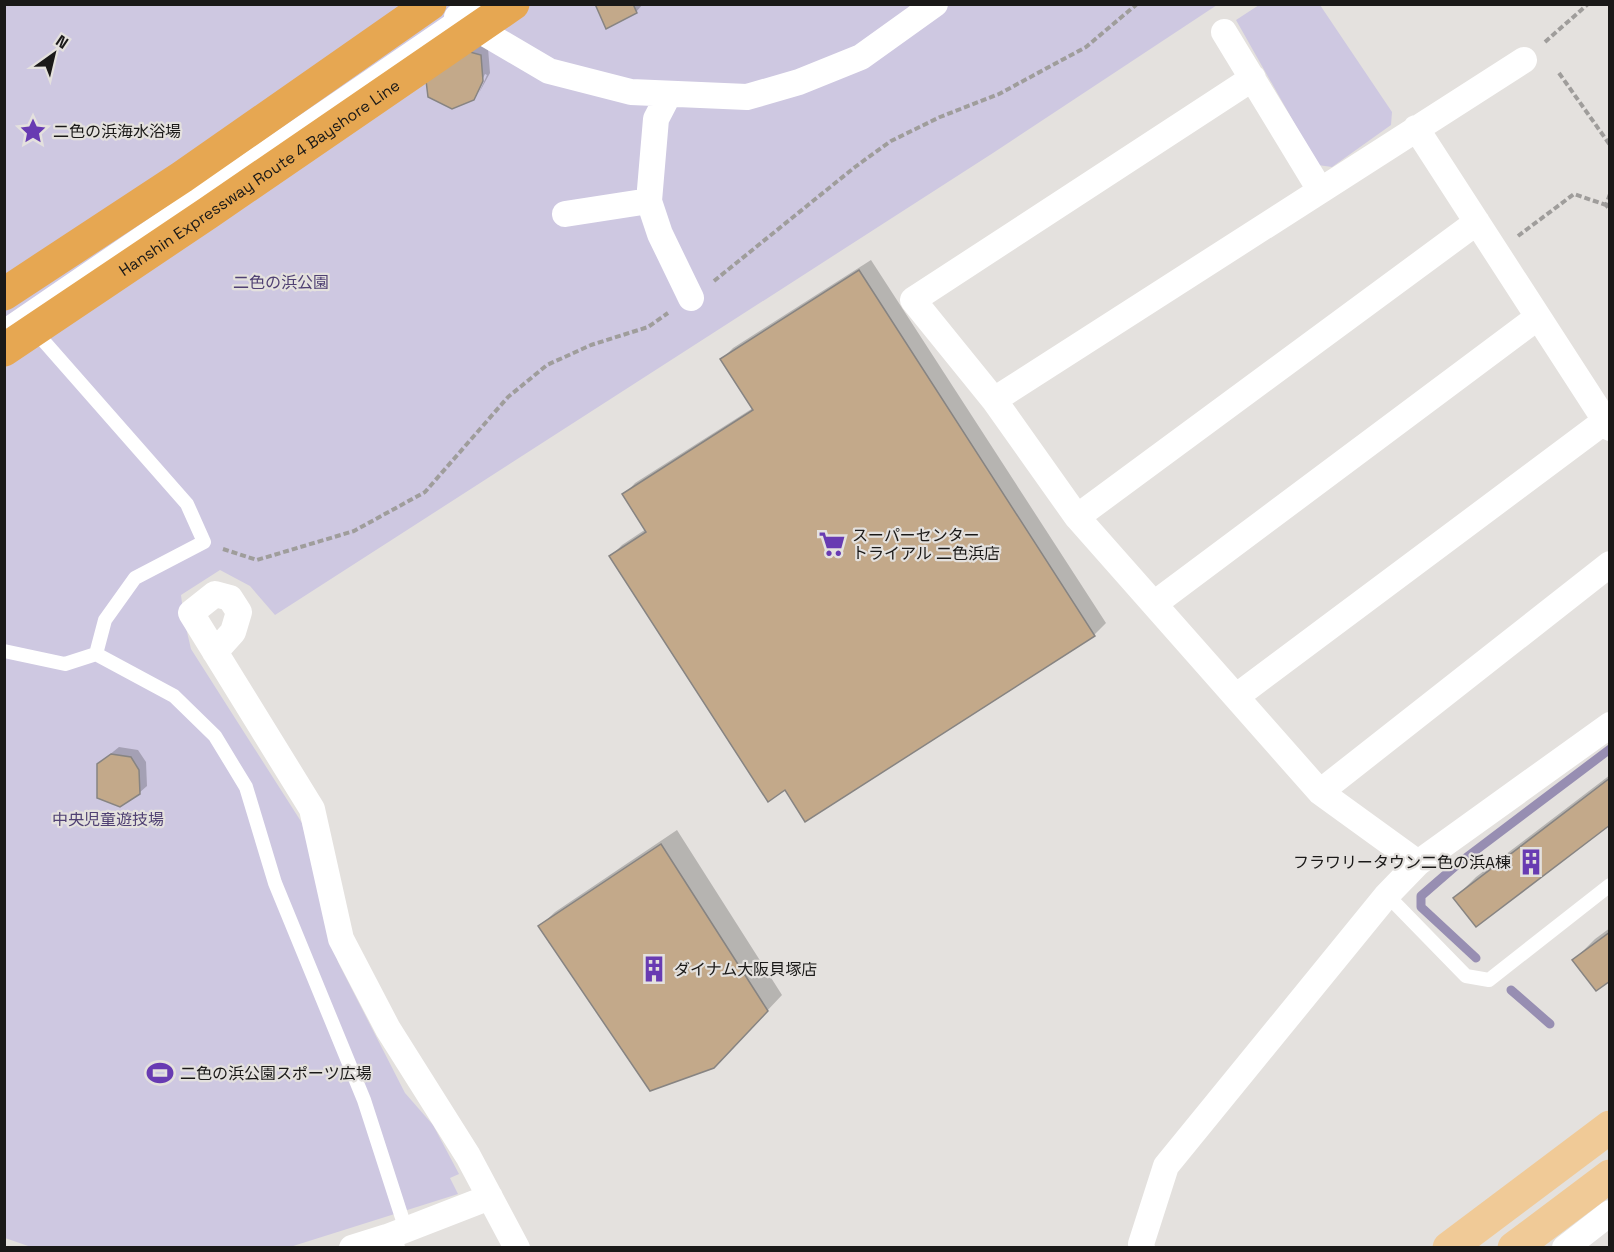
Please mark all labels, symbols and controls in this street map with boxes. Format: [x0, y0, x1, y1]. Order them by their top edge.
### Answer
north arrow [24, 24, 84, 84]
text: N [52, 30, 72, 54]
street label: Hanshin Expressway Route 4 Bayshore Line [115, 75, 404, 281]
place icon: 二色の浜海水浴場 [18, 116, 48, 146]
place label: 二色の浜海水浴場 [53, 121, 181, 142]
park label: 二色の浜公園 [233, 272, 329, 293]
place label: スーパーセンター トライアル 二色浜店 [852, 525, 1000, 564]
supermarket icon: スーパーセンター トライアル 二色浜店 [817, 529, 847, 559]
park label: 中央児童遊技場 [52, 809, 164, 830]
building icon: フラワリータウン二色の浜A棟 [1516, 847, 1546, 877]
place label: フラワリータウン二色の浜A棟 [1293, 852, 1511, 873]
building icon: ダイナム大阪貝塚店 [639, 954, 669, 984]
place label: ダイナム大阪貝塚店 [674, 959, 817, 980]
sports icon: 二色の浜公園スポーツ広場 [145, 1058, 175, 1088]
place label: 二色の浜公園スポーツ広場 [180, 1063, 372, 1084]

